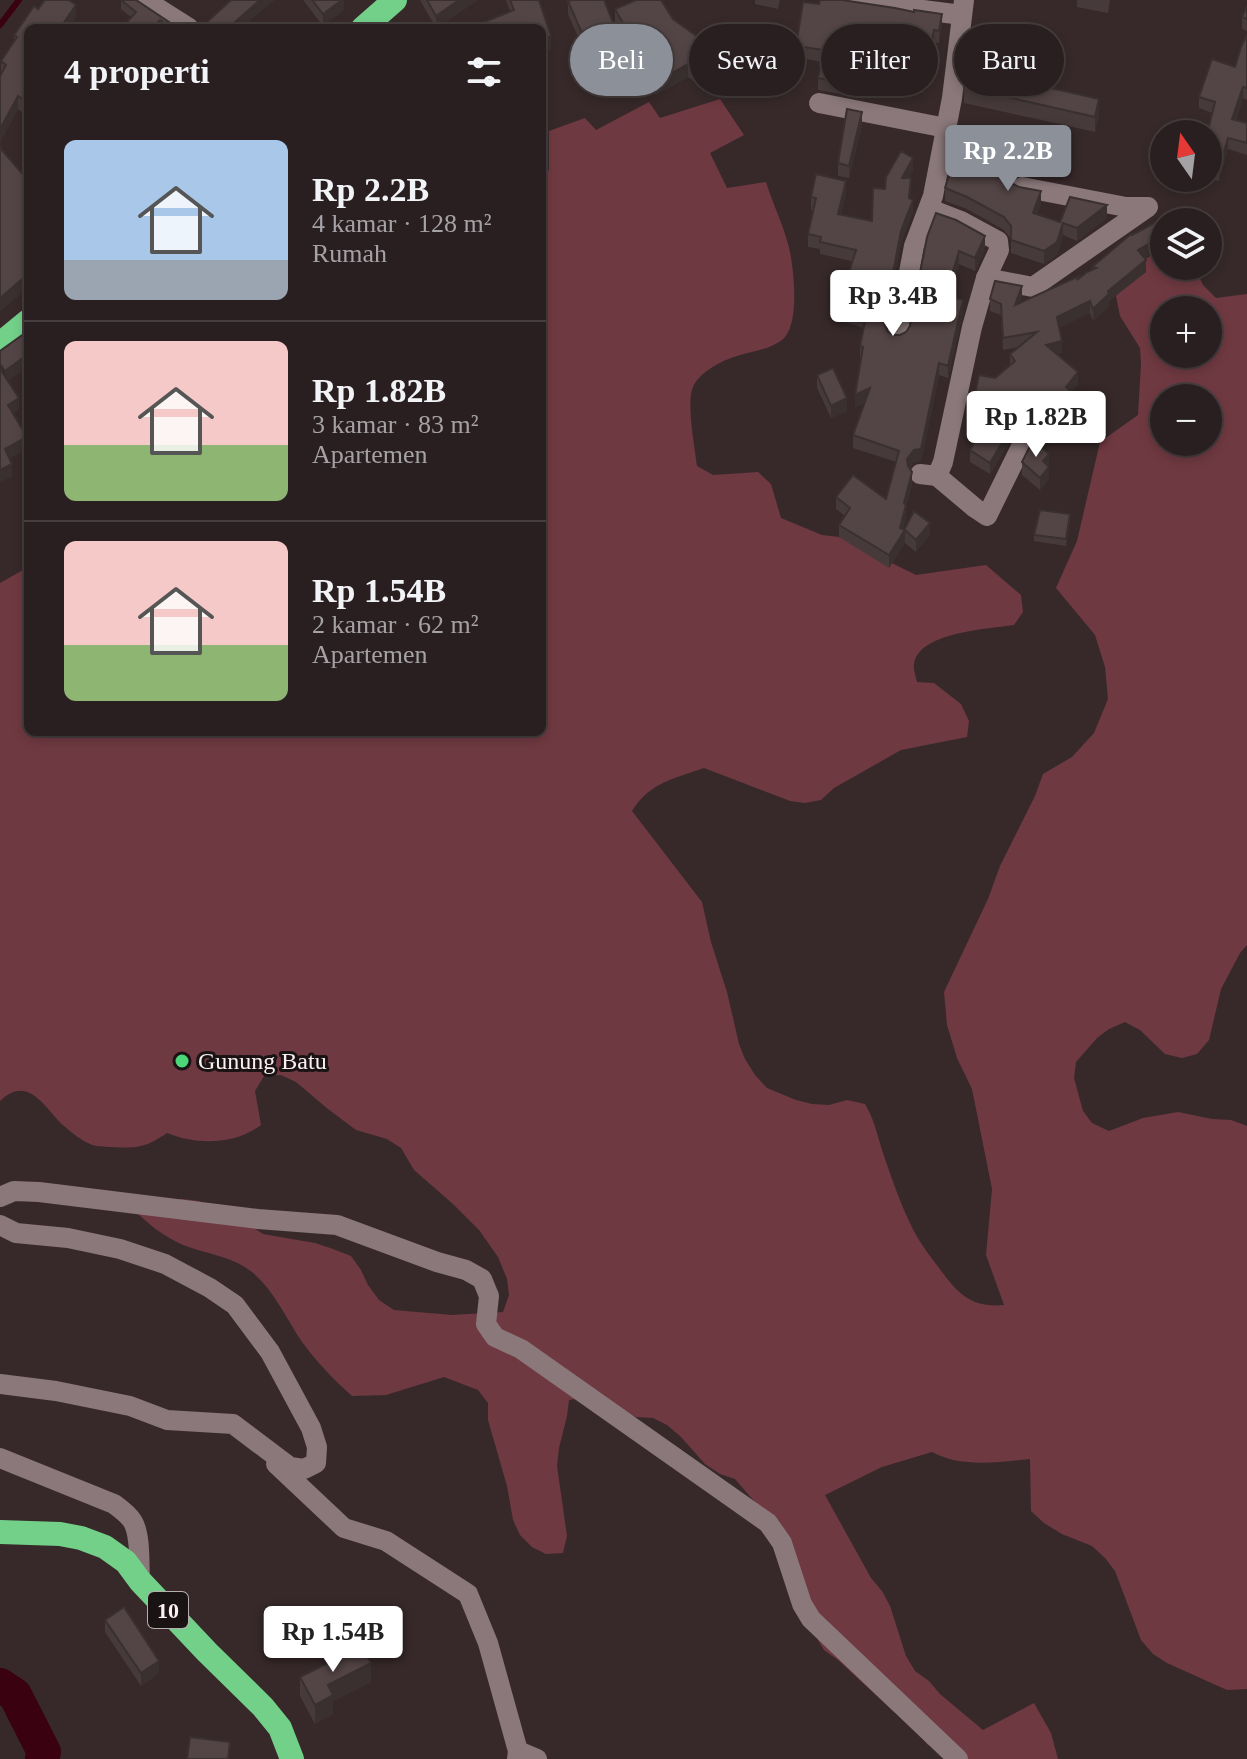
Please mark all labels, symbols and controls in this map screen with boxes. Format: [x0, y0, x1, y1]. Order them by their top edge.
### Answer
chip: Beli [570, 24, 673, 96]
chip: Sewa [689, 24, 805, 96]
chip: Filter [821, 24, 938, 96]
chip: Baru [954, 24, 1064, 96]
icon: filters [462, 50, 506, 94]
text: 4 properti [64, 53, 210, 90]
north arrow [1150, 120, 1222, 192]
map controls [1150, 120, 1222, 456]
pin: Rp 2.2B [934, 125, 1082, 193]
text: Rp 2.2B [963, 136, 1053, 165]
text: Rp 2.2B [312, 171, 429, 208]
icon: home [128, 172, 224, 268]
button: layers [1150, 208, 1222, 280]
text: 4 kamar · 128 m² [312, 209, 492, 238]
text: Rumah [312, 239, 387, 268]
pin: Rp 3.4B [819, 270, 967, 338]
text: Rp 3.4B [848, 281, 938, 310]
button: + [1150, 296, 1222, 368]
text: Rp 1.82B [312, 372, 446, 409]
icon: home [128, 373, 224, 469]
button: − [1150, 384, 1222, 456]
pin: Rp 1.82B [953, 391, 1119, 459]
text: Rp 1.82B [985, 402, 1087, 431]
text: 3 kamar · 83 m² [312, 410, 479, 439]
text: Apartemen [312, 440, 428, 469]
text: Rp 1.54B [312, 572, 446, 609]
icon: home [128, 573, 224, 669]
text: 2 kamar · 62 m² [312, 610, 479, 639]
text: Apartemen [312, 640, 428, 669]
place label: Gunung Batu [198, 1048, 327, 1074]
marker: Gunung Batu [173, 1052, 191, 1070]
road number: 10 [148, 1592, 188, 1628]
pin: Rp 1.54B [250, 1606, 416, 1674]
text: Rp 1.54B [282, 1617, 384, 1646]

